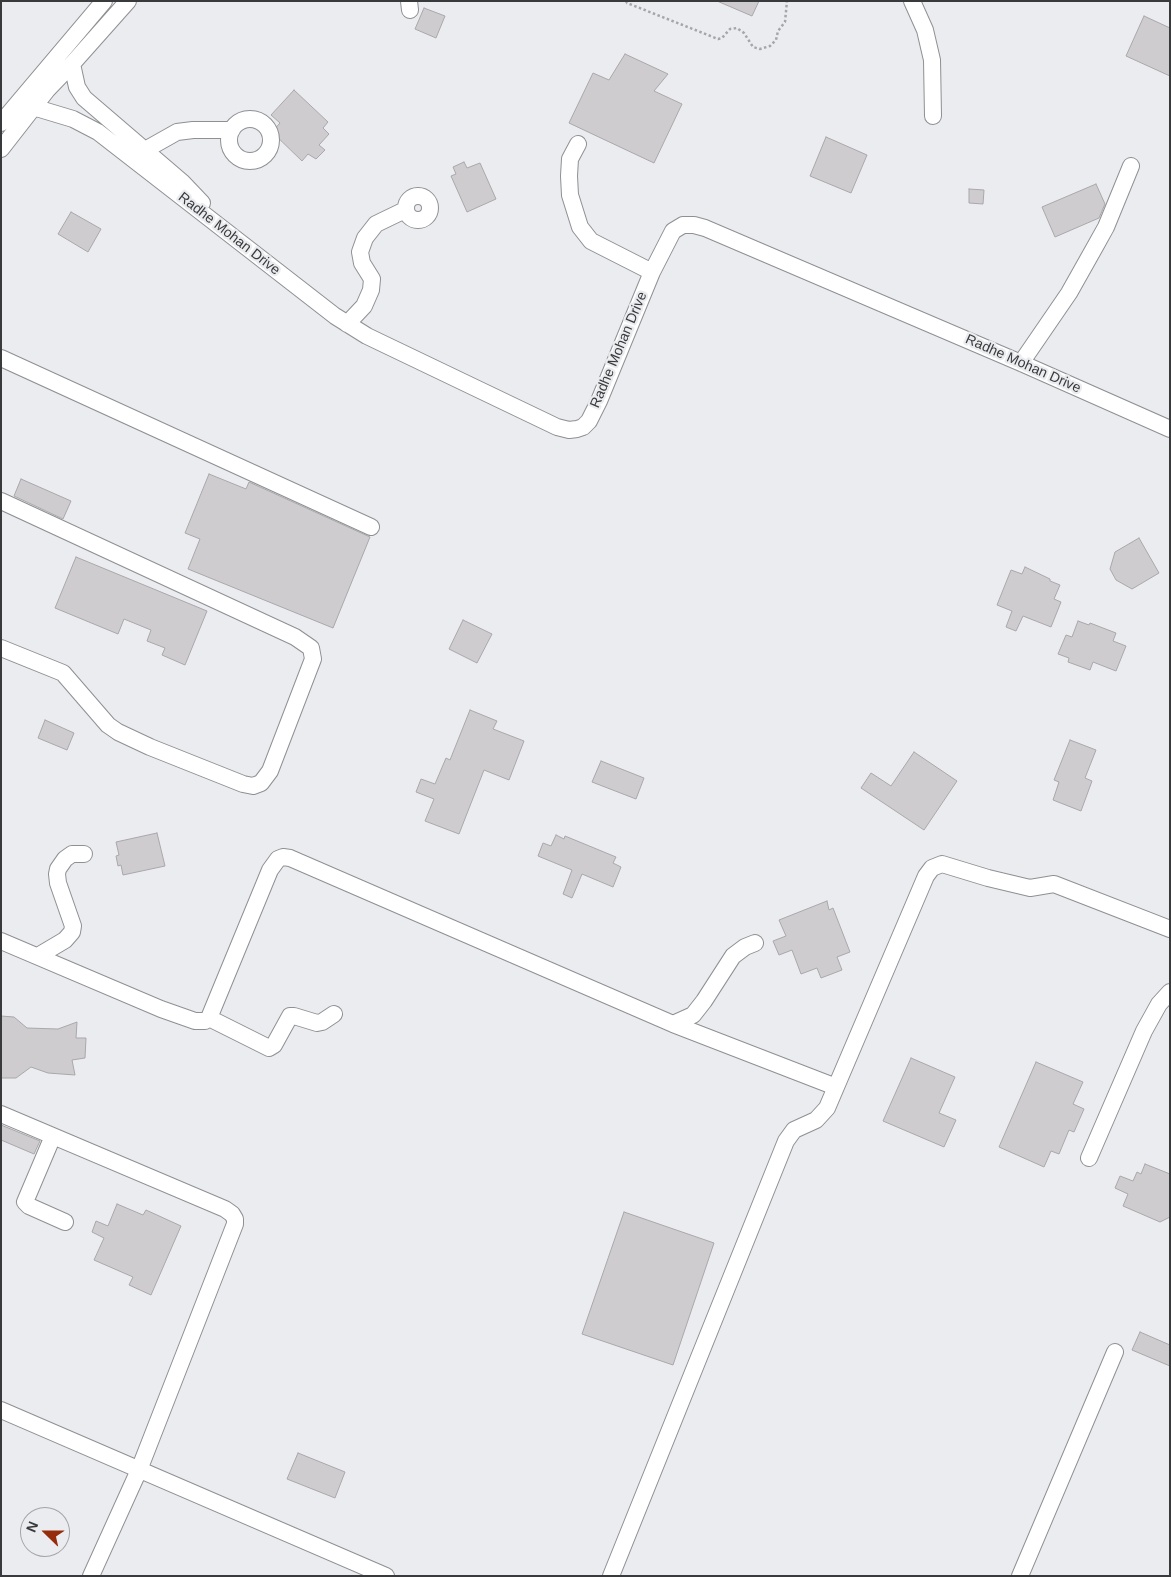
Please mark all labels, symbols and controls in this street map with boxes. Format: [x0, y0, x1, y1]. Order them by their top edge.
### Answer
street label: Radhe Mohan Drive [175, 189, 283, 279]
street label: Radhe Mohan Drive [587, 289, 651, 411]
street label: Radhe Mohan Drive [963, 331, 1083, 397]
north arrow [20, 1507, 70, 1557]
text: N [23, 1519, 41, 1534]

